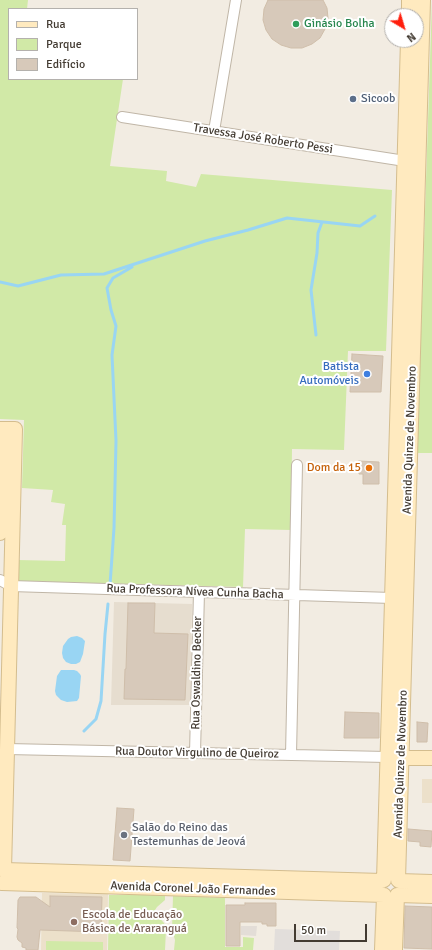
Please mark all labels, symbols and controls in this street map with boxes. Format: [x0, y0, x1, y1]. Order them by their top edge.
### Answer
legend [8, 8, 138, 80]
north arrow [384, 8, 424, 48]
text: Rua [46, 17, 66, 32]
place label: Ginásio Bolha [304, 17, 375, 31]
marker: Ginásio Bolha [291, 19, 301, 29]
text: N [404, 30, 418, 45]
text: Parque [46, 37, 82, 52]
text: Edifício [46, 57, 85, 72]
place label: Sicoob [361, 92, 395, 106]
marker: Sicoob [348, 94, 358, 104]
street label: Travessa José Roberto Pessi [192, 121, 334, 157]
place label: Batista Automóveis [299, 360, 359, 388]
street label: Avenida Quinze de Novembro [400, 366, 420, 514]
marker: Batista Automóveis [362, 369, 372, 379]
place label: Dom da 15 [307, 461, 361, 475]
marker: Dom da 15 [364, 463, 374, 473]
street label: Rua Professora Nívea Cunha Bacha [106, 582, 284, 602]
street label: Rua Oswaldino Becker [189, 616, 205, 730]
street label: Avenida Quinze de Novembro [391, 690, 411, 838]
street label: Rua Doutor Virgulino de Queiroz [115, 744, 279, 762]
place label: Salão do Reino das Testemunhas de Jeová [132, 821, 245, 849]
marker: Salão do Reino das Testemunhas de Jeová [119, 830, 129, 840]
street label: Avenida Coronel João Fernandes [110, 879, 276, 899]
place label: Escola de Educação Básica de Araranguá [82, 908, 187, 936]
scale bar [296, 916, 369, 942]
marker: Escola de Educação Básica de Araranguá [69, 917, 79, 927]
text: 50 m [301, 923, 326, 938]

